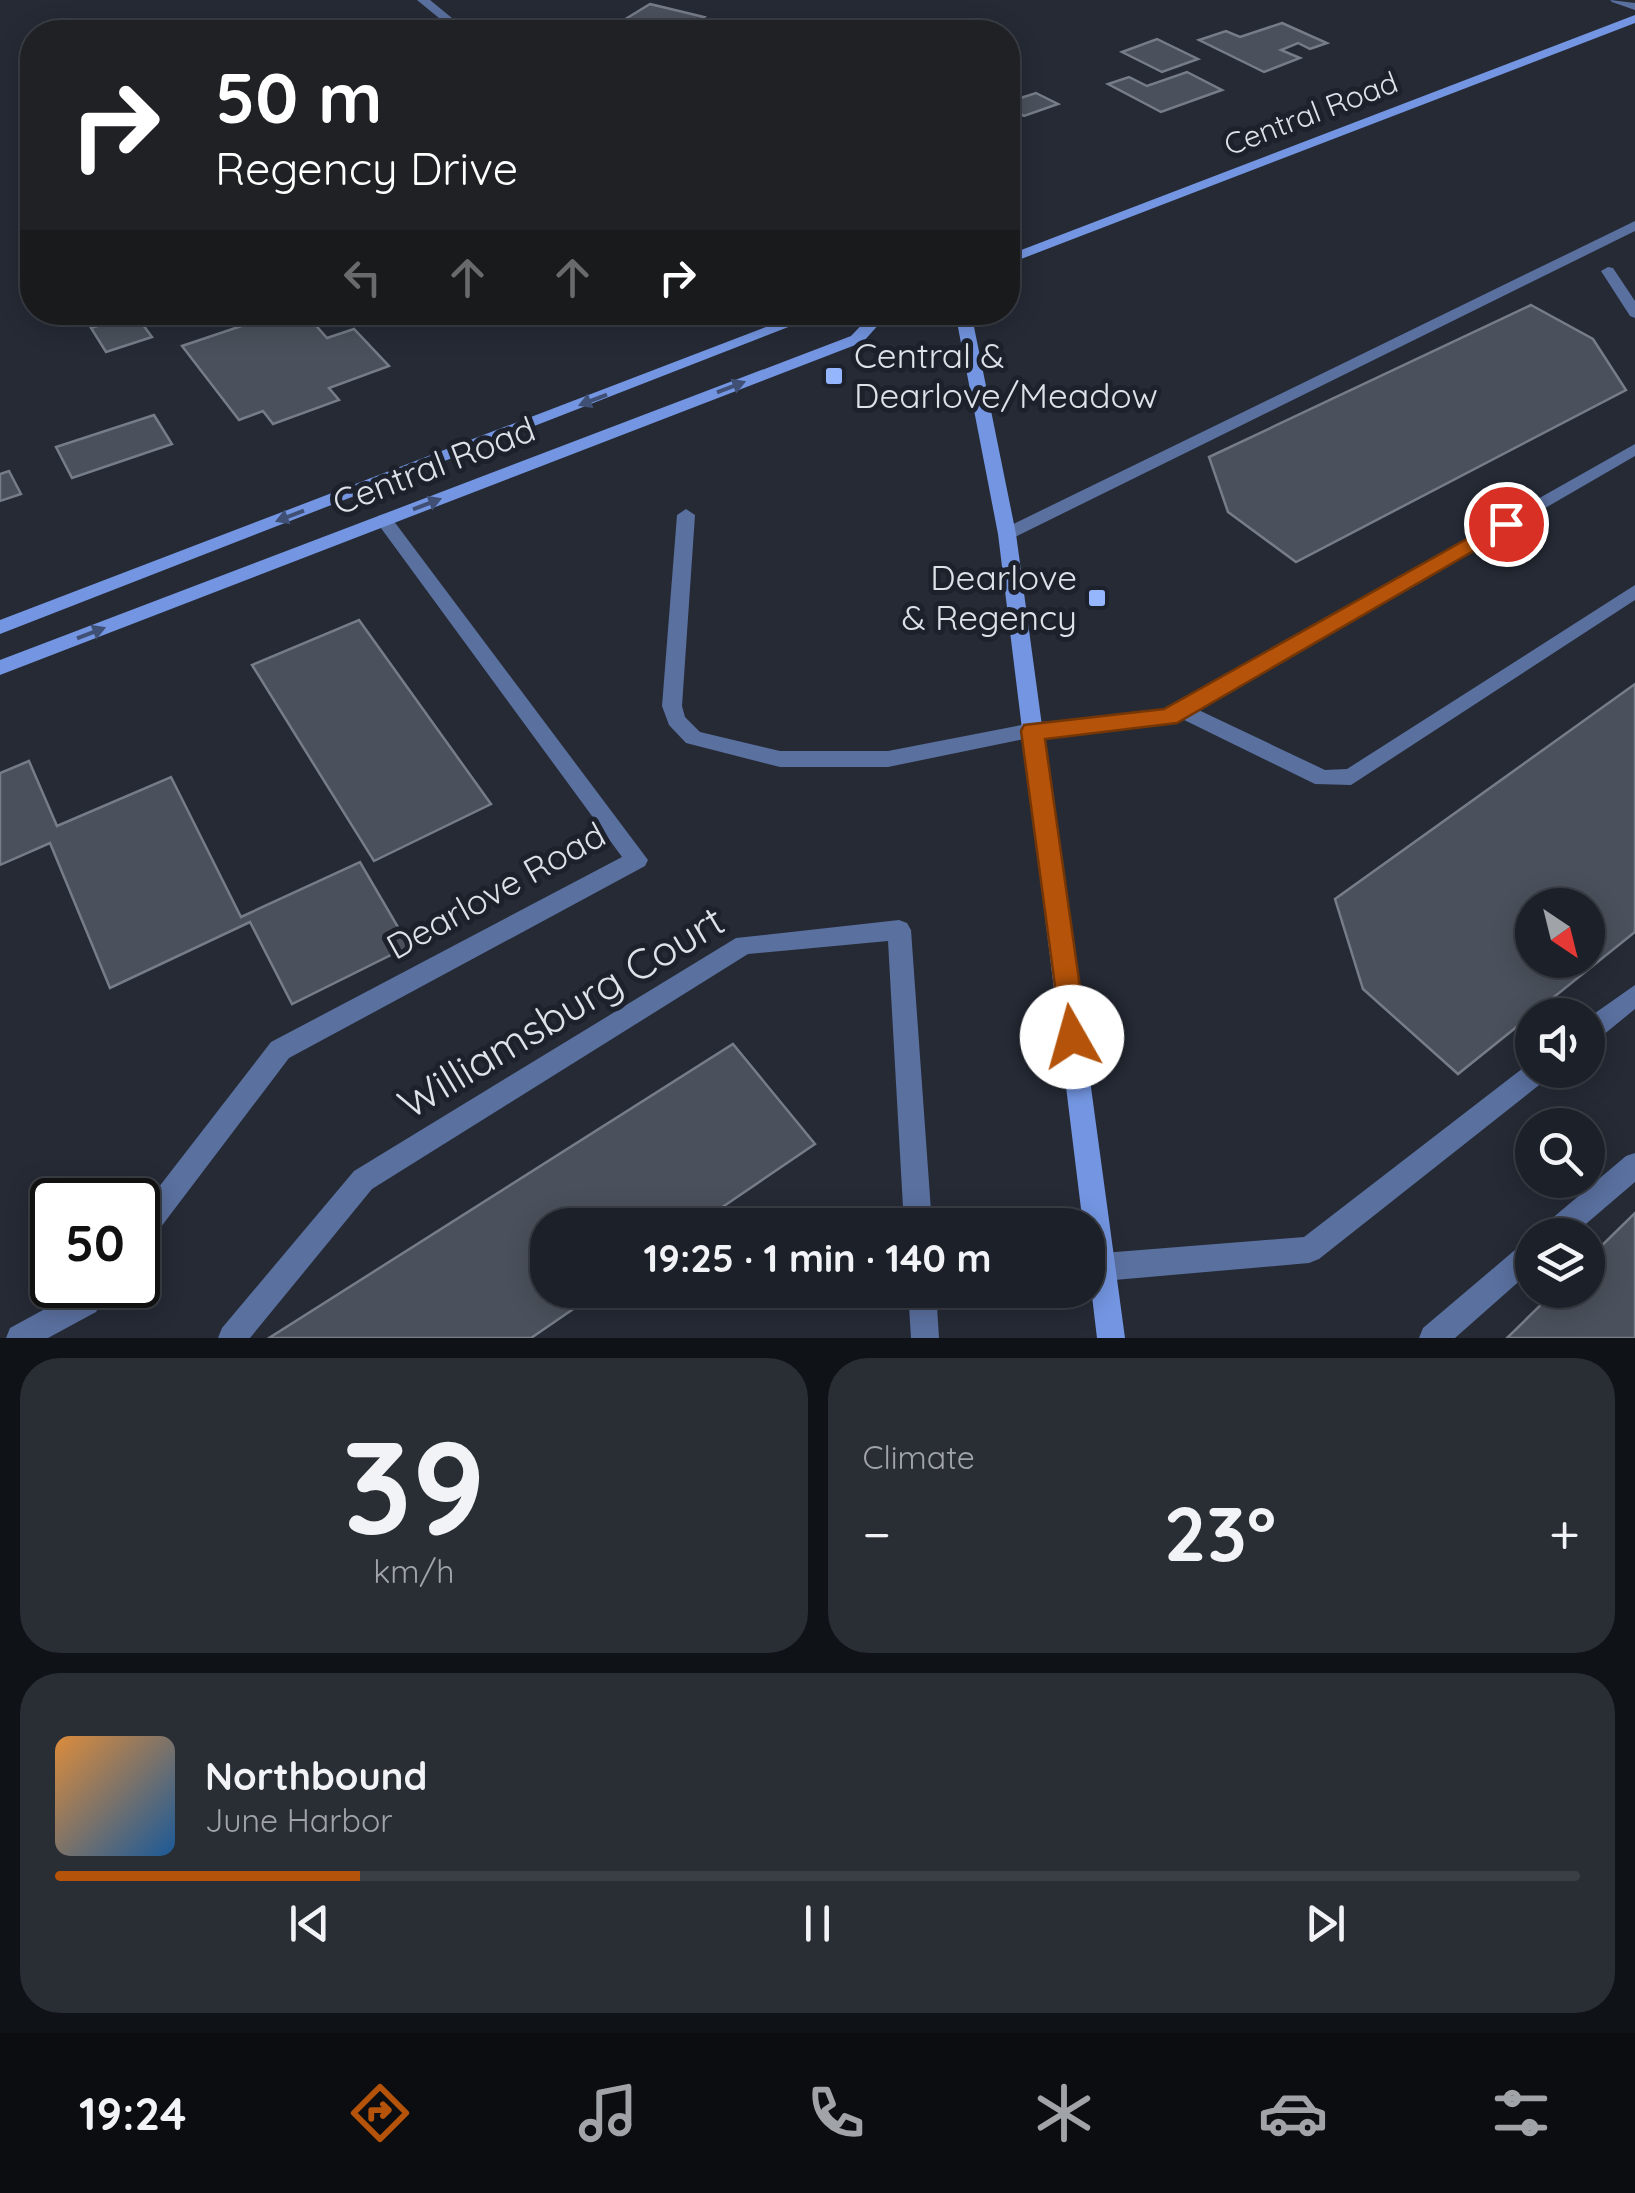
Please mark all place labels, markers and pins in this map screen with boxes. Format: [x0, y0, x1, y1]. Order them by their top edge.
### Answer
place label: Central & Dearlove/Meadow [854, 333, 1158, 417]
marker: Central & Dearlove/Meadow [823, 365, 845, 387]
pin [1464, 482, 1549, 567]
place label: Dearlove & Regency [902, 555, 1077, 639]
marker: Dearlove & Regency [1086, 587, 1108, 609]

